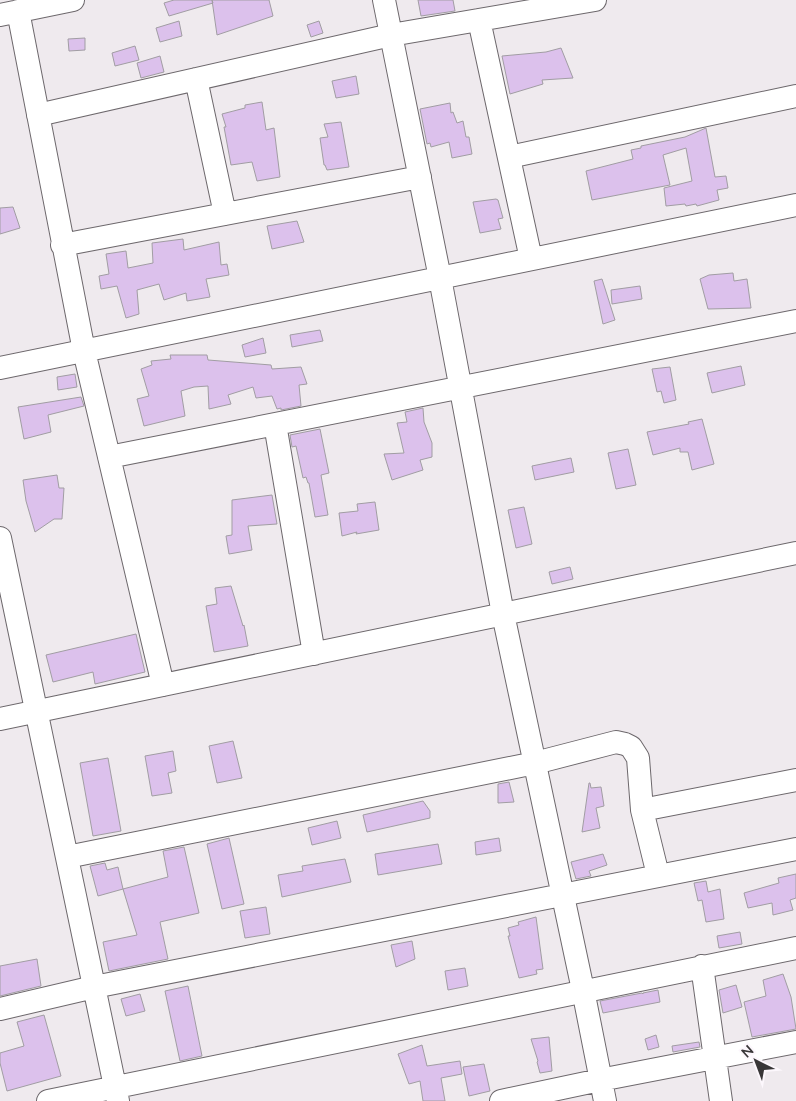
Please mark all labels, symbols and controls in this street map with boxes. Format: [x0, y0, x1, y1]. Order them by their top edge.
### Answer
north arrow [731, 1036, 781, 1086]
text: N [737, 1041, 757, 1062]

